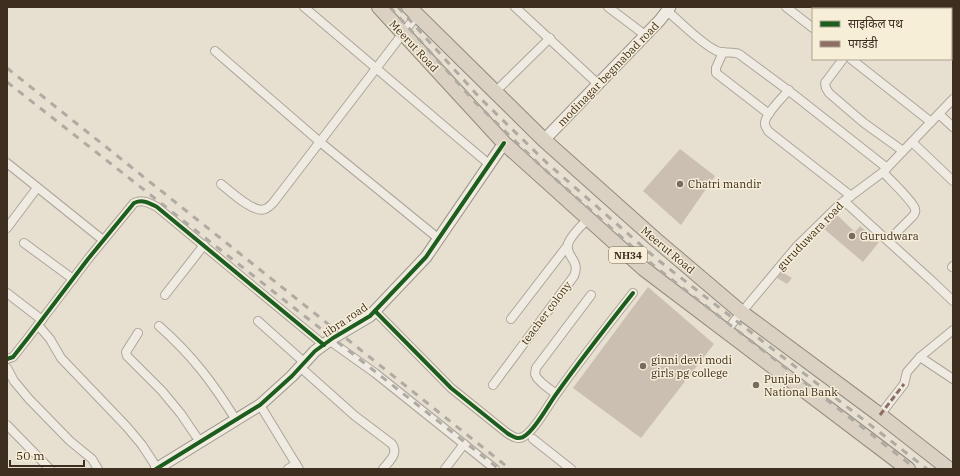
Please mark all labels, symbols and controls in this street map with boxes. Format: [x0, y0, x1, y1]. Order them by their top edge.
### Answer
legend [812, 8, 952, 60]
text: साइकिल पथ [848, 16, 903, 31]
street label: Meerut Road [386, 17, 442, 75]
street label: modinagar begmabad road [554, 19, 662, 129]
text: पगडंडी [848, 36, 878, 51]
place label: Chatri mandir [688, 177, 761, 191]
marker: Chatri mandir [675, 179, 685, 189]
street label: guruduwara road [774, 199, 847, 273]
street label: Meerut Road [638, 223, 698, 277]
place label: Gurudwara [860, 229, 919, 243]
marker: Gurudwara [847, 231, 857, 241]
road number: NH34 [609, 247, 647, 263]
street label: teacher colony [518, 278, 574, 347]
street label: tibra road [320, 300, 370, 340]
place label: ginni devi modi girls pg college [651, 353, 732, 380]
marker: ginni devi modi girls pg college [638, 361, 648, 371]
place label: Punjab National Bank [764, 372, 838, 399]
marker: Punjab National Bank [751, 380, 761, 390]
scale bar [10, 442, 84, 468]
text: 50 m [16, 448, 45, 463]

